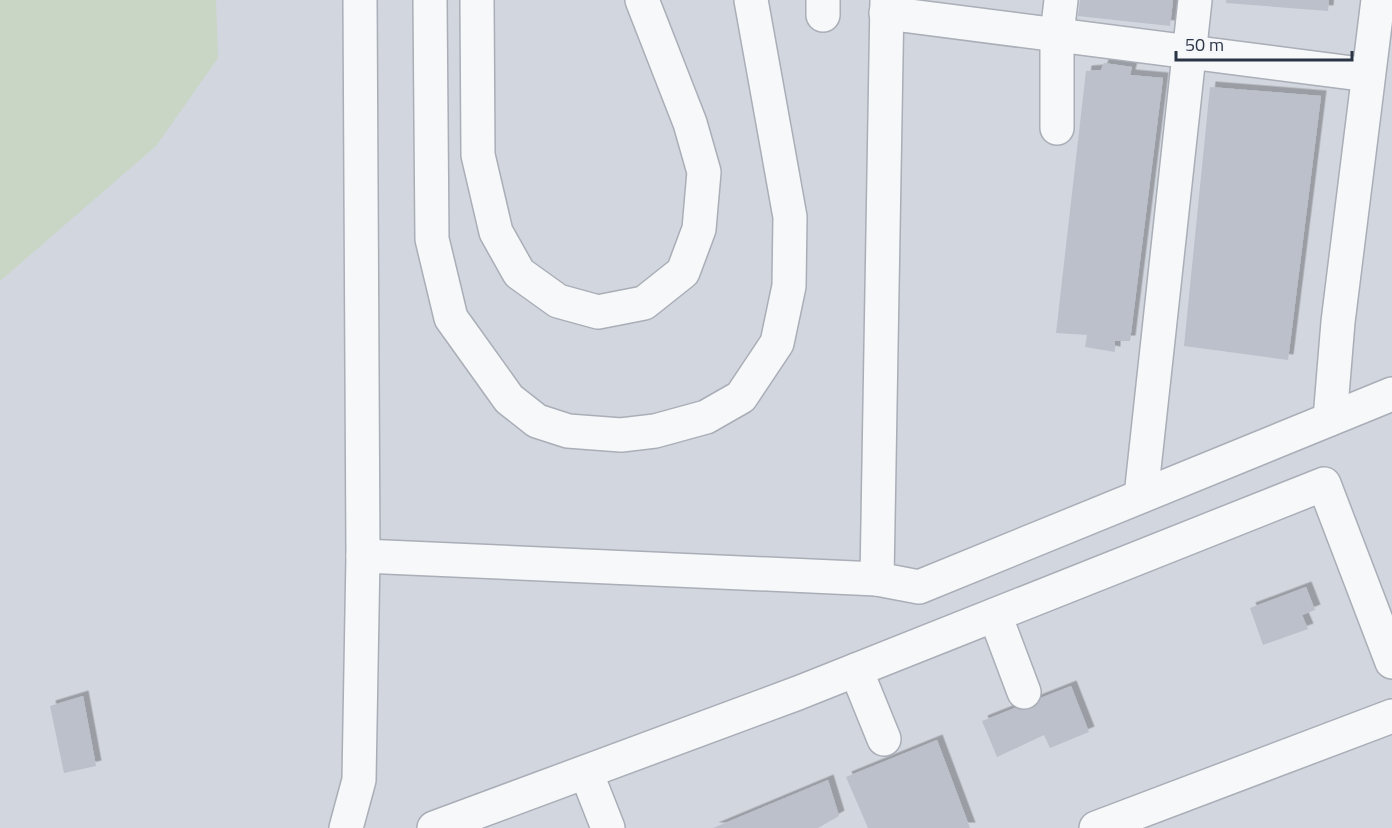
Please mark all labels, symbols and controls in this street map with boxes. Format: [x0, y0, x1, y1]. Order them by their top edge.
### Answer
scale bar [1176, 24, 1352, 62]
text: 50 m [1185, 31, 1224, 58]

